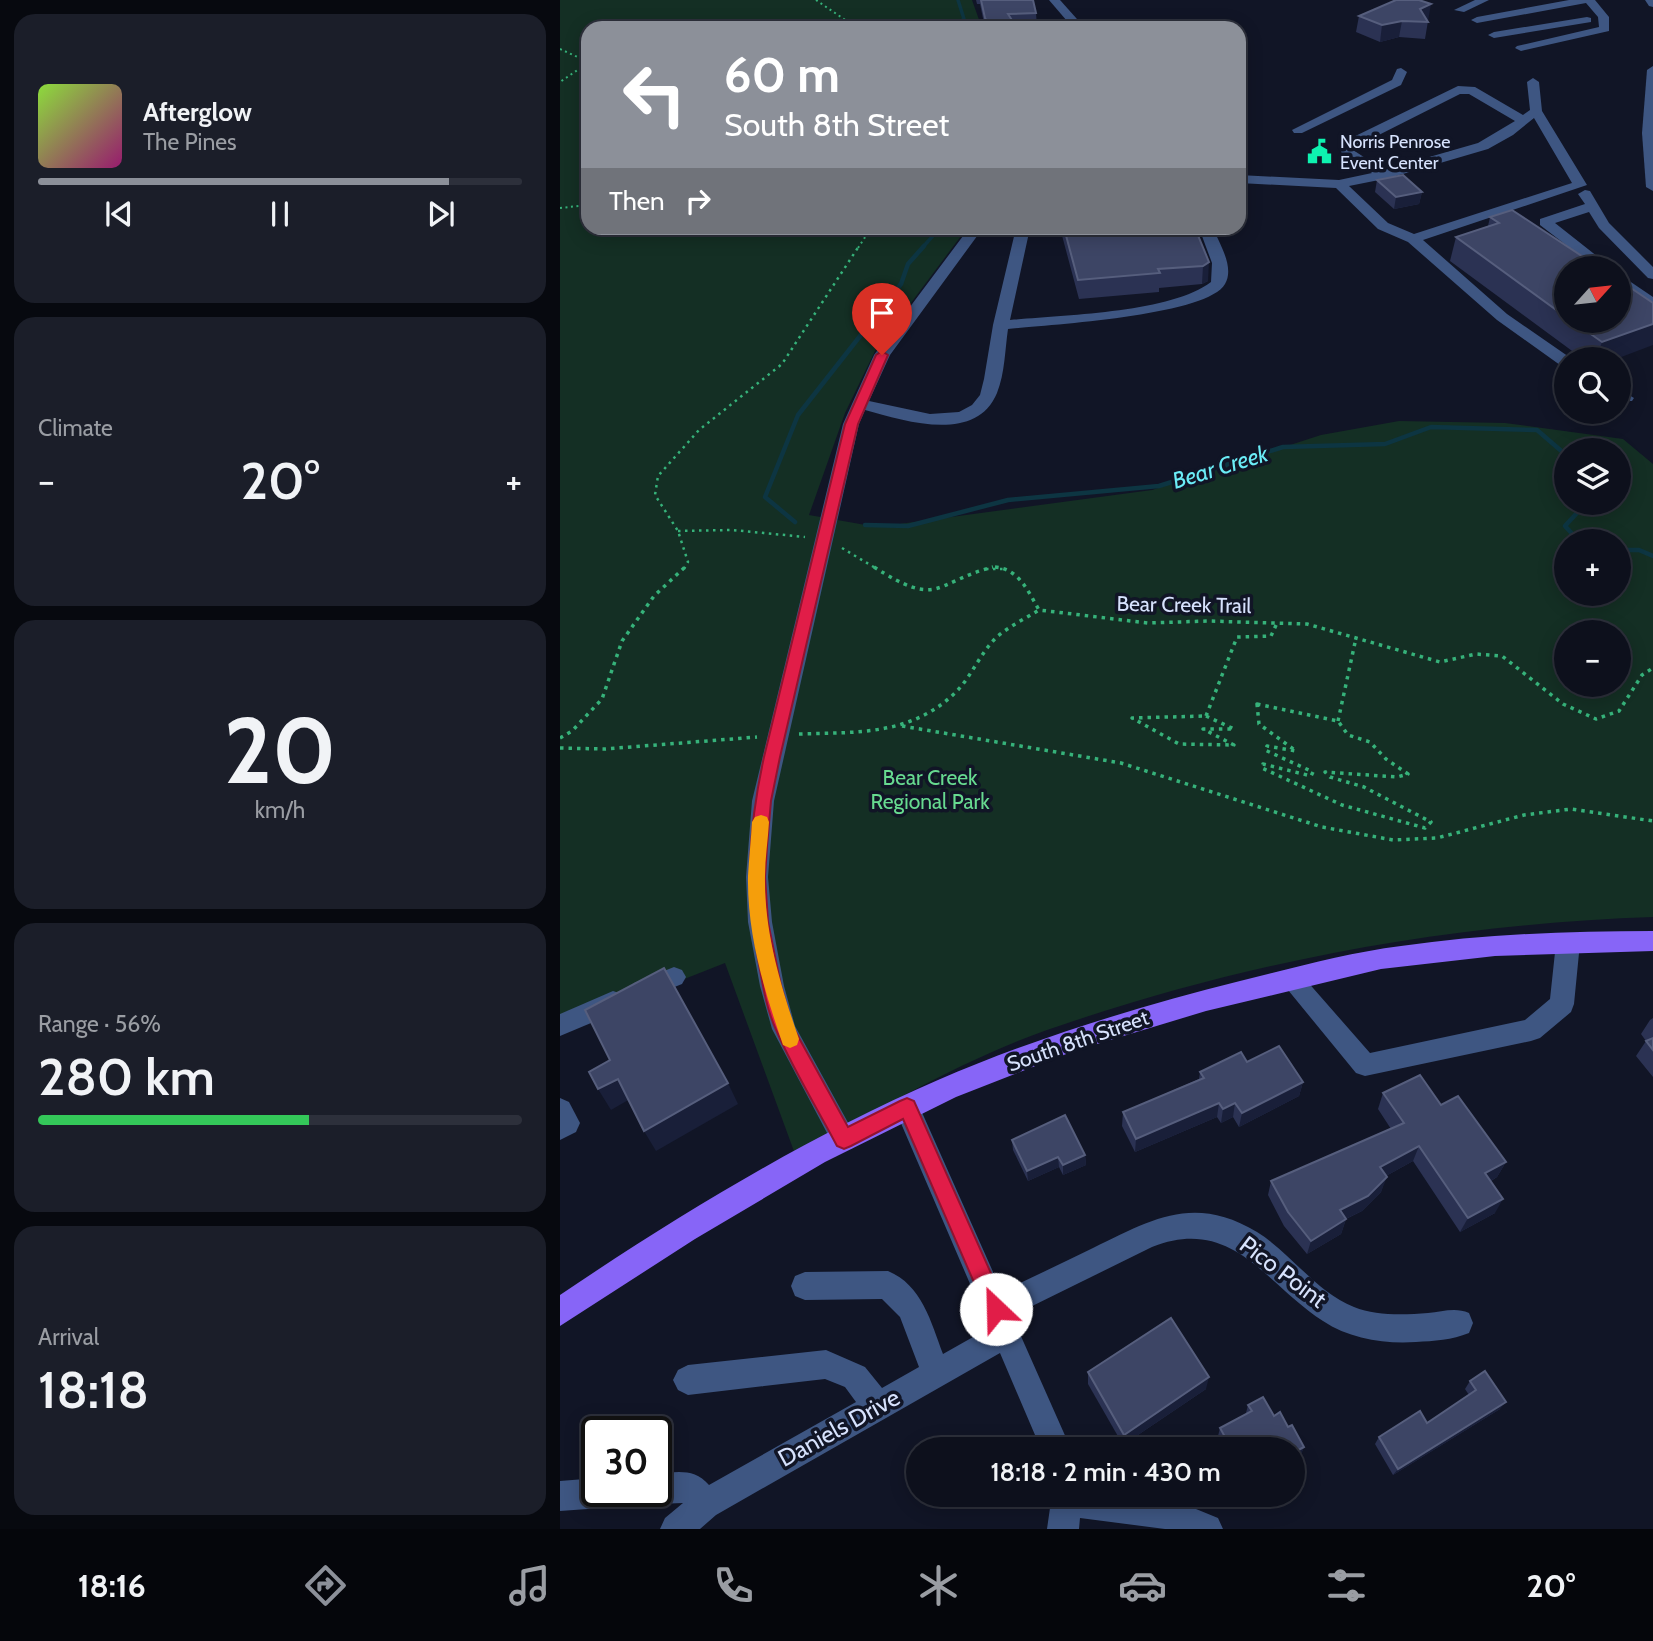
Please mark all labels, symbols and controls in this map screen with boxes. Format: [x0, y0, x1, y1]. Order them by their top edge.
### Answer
text: 60 m [724, 45, 840, 104]
icon: left [609, 49, 700, 140]
text: Afterglow [143, 96, 252, 128]
text: South 8th Street [724, 105, 949, 144]
text: The Pines [143, 128, 237, 156]
place label: Norris Penrose Event Center [1340, 131, 1450, 174]
public building icon: Norris Penrose Event Center [1306, 138, 1334, 166]
icon: right [679, 182, 717, 220]
text: Then [609, 185, 665, 217]
icon: previous [100, 195, 138, 233]
icon: pause [261, 195, 299, 233]
icon: next [422, 195, 460, 233]
north arrow [1554, 256, 1631, 332]
map controls [1554, 256, 1631, 697]
pin [852, 283, 912, 355]
icon: arrive [863, 294, 901, 332]
button: search [1554, 347, 1631, 424]
text: Climate [38, 414, 113, 442]
button: layers [1554, 438, 1631, 515]
water label: Bear Creek [1169, 439, 1272, 495]
text: 20° [240, 449, 320, 512]
text: − [38, 457, 55, 504]
text: + [505, 457, 522, 504]
button: + [1554, 529, 1631, 606]
street label: Bear Creek Trail [1116, 591, 1252, 618]
button: − [1554, 620, 1631, 697]
text: 20 [224, 695, 336, 806]
park label: Bear Creek Regional Park [870, 765, 990, 814]
text: km/h [255, 796, 305, 824]
street label: South 8th Street [1004, 1005, 1152, 1076]
text: Range · 56% [38, 1010, 161, 1038]
text: 280 km [38, 1045, 215, 1108]
street label: Pico Point [1234, 1230, 1332, 1314]
position arrow [959, 1272, 1033, 1346]
text: Arrival [38, 1323, 99, 1351]
text: 18:18 [38, 1358, 149, 1421]
street label: Daniels Drive [773, 1382, 905, 1473]
speed limit sign: 30 [581, 1416, 672, 1507]
text: 18:18 · 2 min · 430 m [990, 1456, 1221, 1488]
icon: directions [301, 1561, 350, 1610]
icon: music [505, 1561, 554, 1610]
icon: phone [709, 1561, 758, 1610]
icon: climate [914, 1561, 963, 1610]
icon: car [1118, 1561, 1167, 1610]
icon: filters [1322, 1561, 1371, 1610]
text: 18:16 [78, 1566, 146, 1605]
text: 20° [1527, 1566, 1575, 1605]

